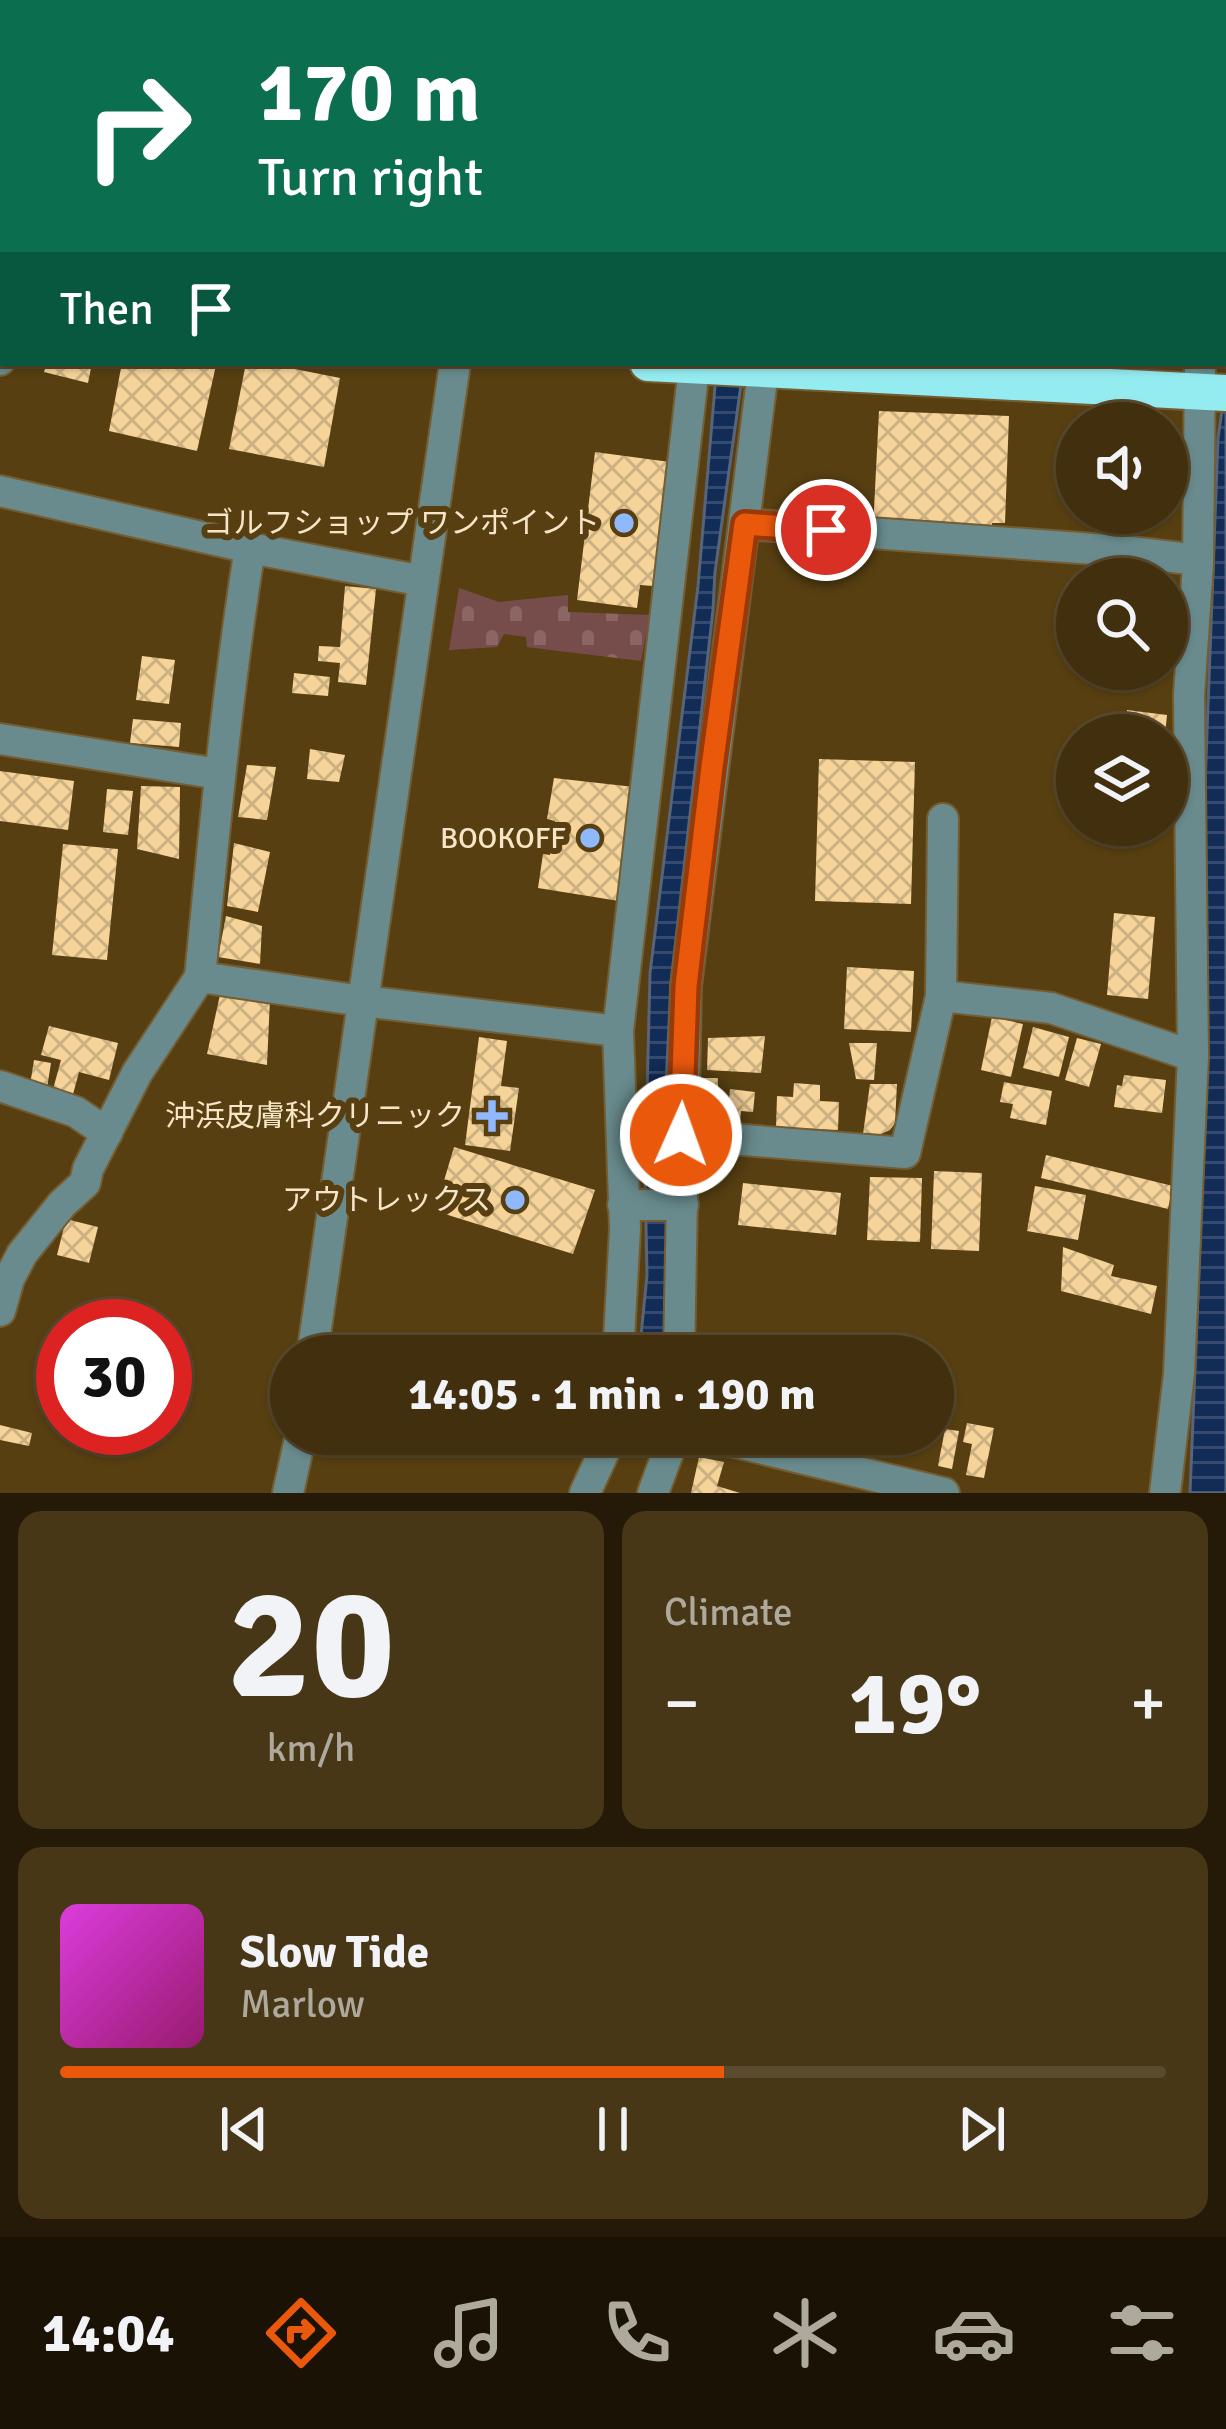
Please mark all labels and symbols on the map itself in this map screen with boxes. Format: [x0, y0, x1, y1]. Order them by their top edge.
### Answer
pin [775, 479, 877, 581]
place label: ゴルフショップ ワンポイント [203, 505, 600, 542]
marker: ゴルフショップ ワンポイント [611, 510, 637, 536]
place label: BOOKOFF [440, 820, 566, 857]
marker: BOOKOFF [577, 825, 603, 851]
position arrow [618, 1072, 744, 1198]
place label: 沖浜皮膚科クリニック [165, 1098, 465, 1135]
marker: 沖浜皮膚科クリニック [476, 1100, 508, 1132]
place label: アウトレックス [282, 1182, 491, 1219]
marker: アウトレックス [502, 1187, 528, 1213]
speed limit sign: 30 [36, 1299, 192, 1455]

